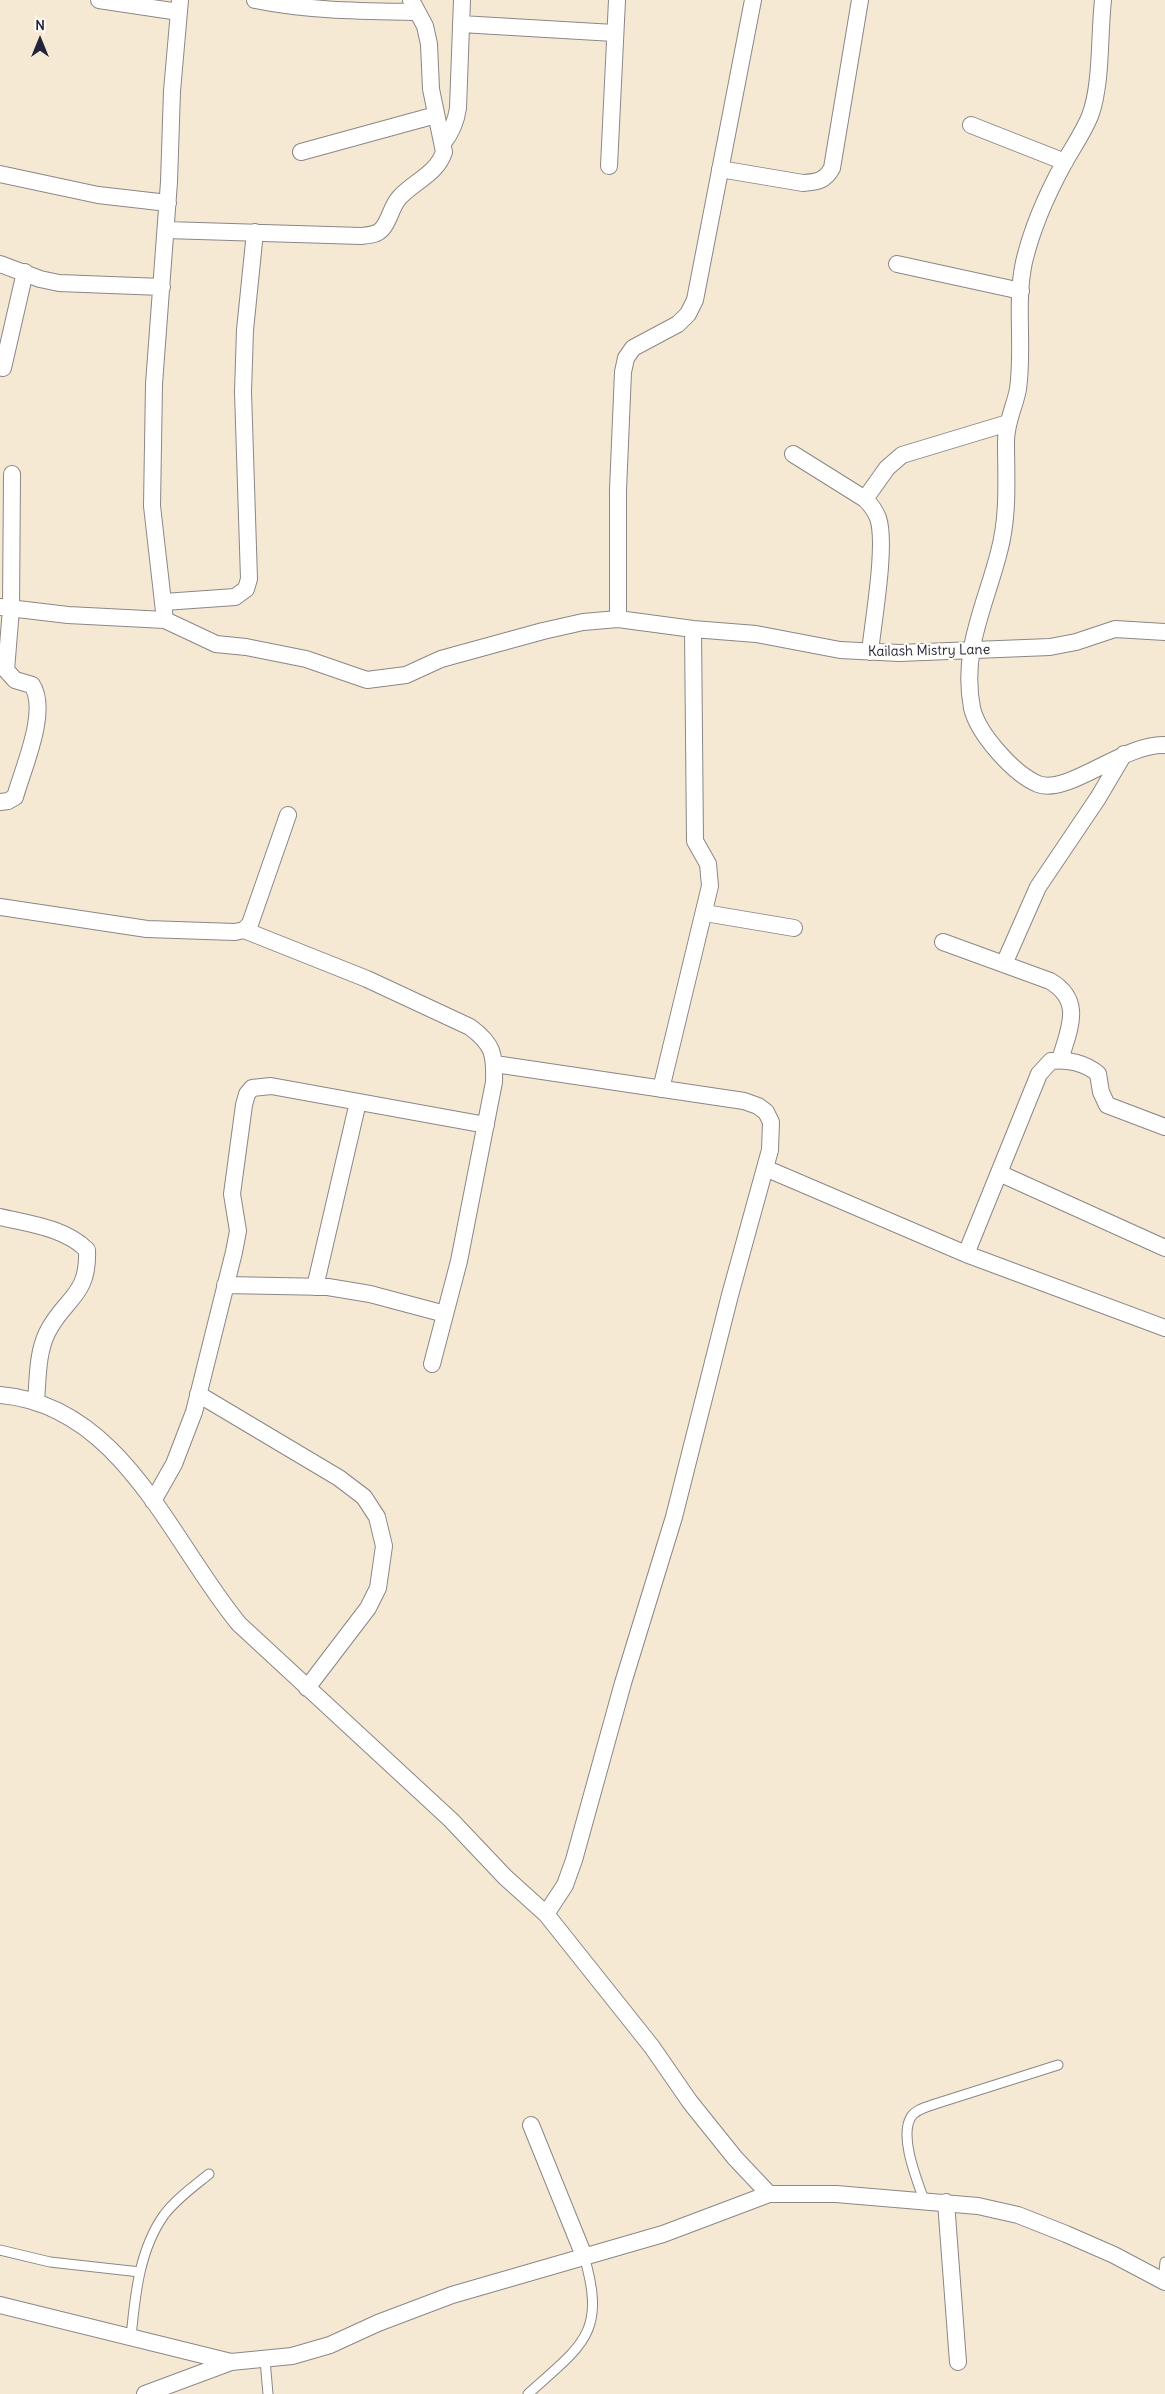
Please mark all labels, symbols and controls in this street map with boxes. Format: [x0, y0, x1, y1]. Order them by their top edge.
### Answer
north arrow [15, 15, 65, 65]
text: N [35, 16, 45, 34]
street label: Kailash Mistry Lane [868, 642, 990, 660]

